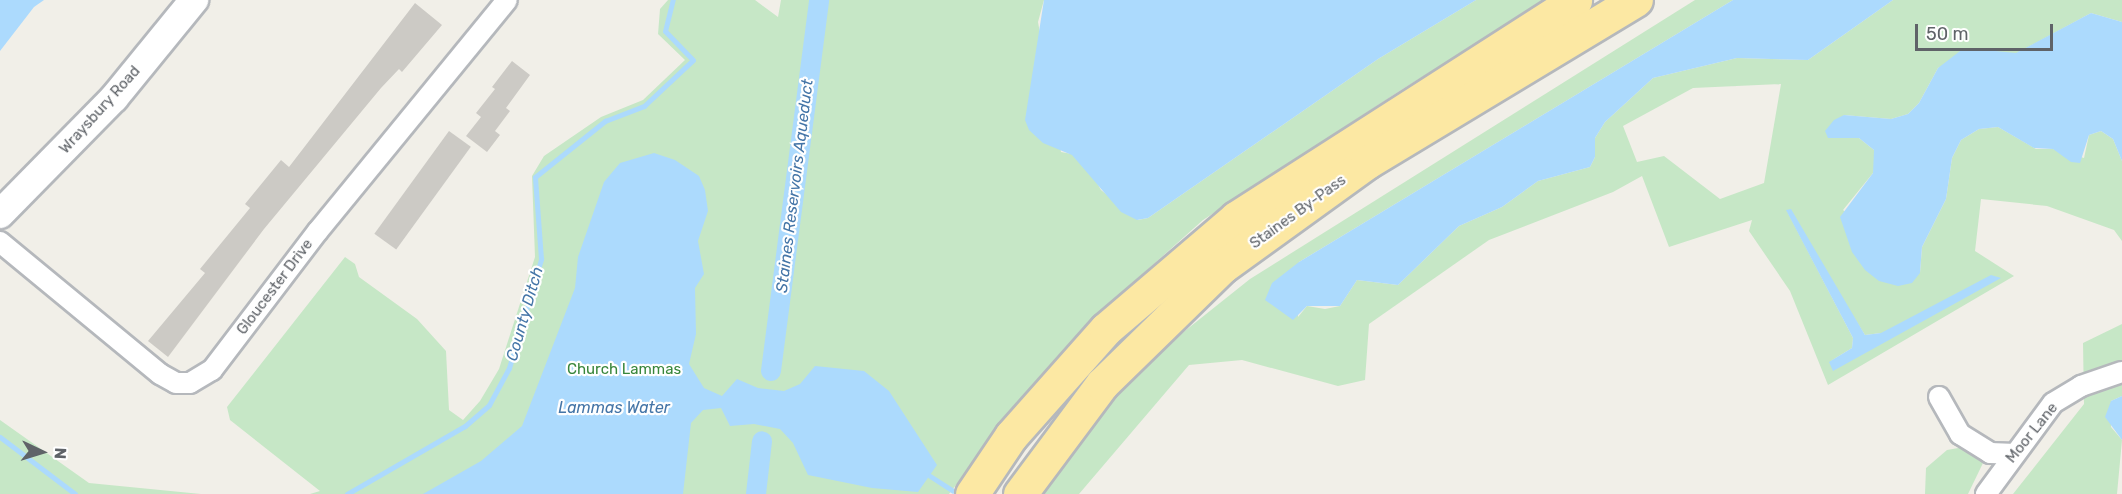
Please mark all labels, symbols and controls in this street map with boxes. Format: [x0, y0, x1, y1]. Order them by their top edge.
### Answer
scale bar [1918, 12, 2056, 50]
text: 50 m [1926, 23, 1969, 45]
street label: Wraysbury Road [56, 62, 144, 158]
water label: Staines Reservoirs Aqueduct [772, 78, 818, 294]
street label: Staines By-Pass [1247, 171, 1349, 253]
street label: Gloucester Drive [233, 235, 317, 339]
water label: County Ditch [502, 264, 548, 364]
park label: Church Lammas [567, 361, 681, 379]
water label: Lammas Water [558, 398, 670, 418]
street label: Moor Lane [2002, 399, 2062, 467]
north arrow [12, 422, 72, 482]
text: N [51, 447, 70, 460]

